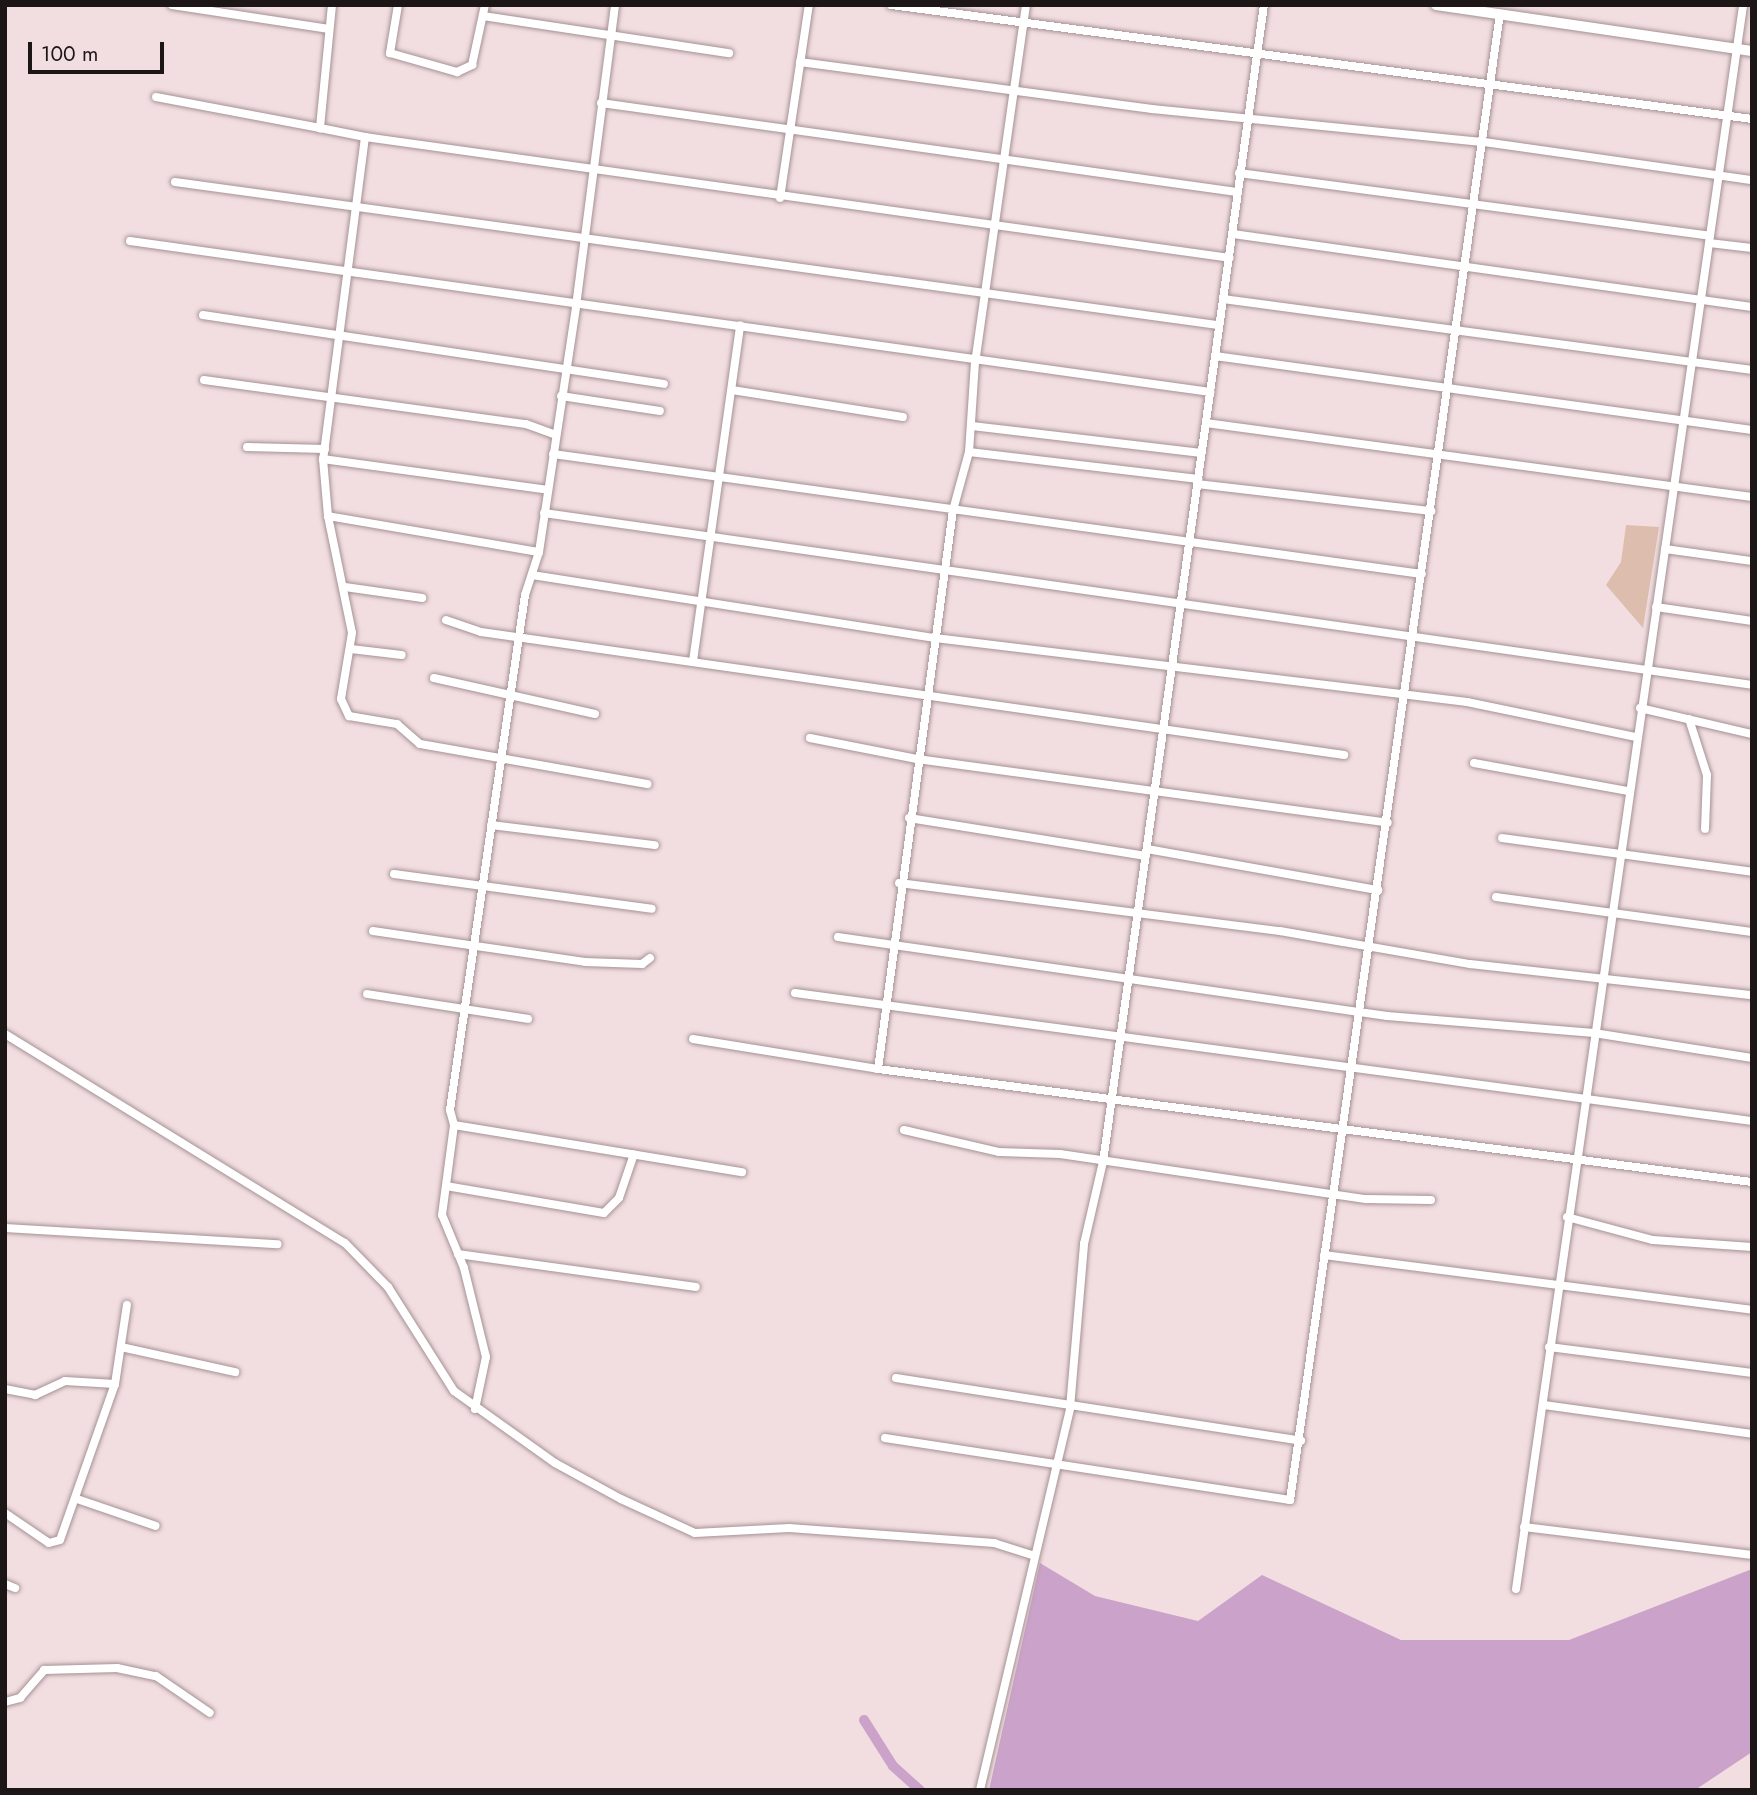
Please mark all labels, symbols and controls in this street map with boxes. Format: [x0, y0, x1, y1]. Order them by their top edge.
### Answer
scale bar [32, 28, 168, 72]
text: 100 m [41, 39, 98, 69]

